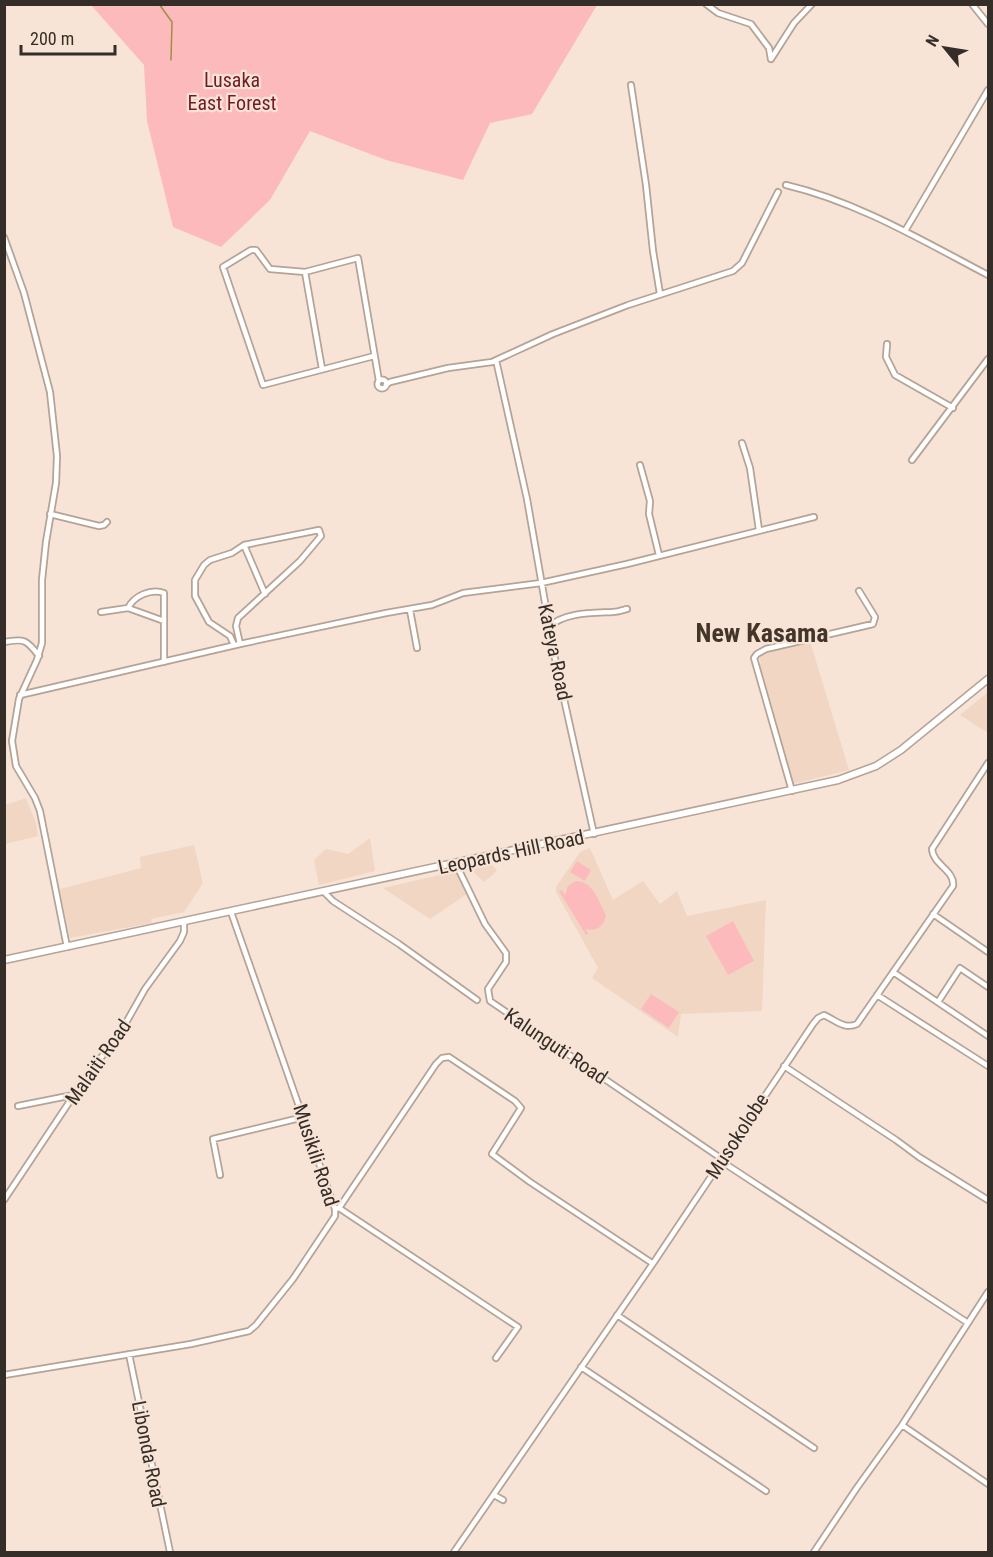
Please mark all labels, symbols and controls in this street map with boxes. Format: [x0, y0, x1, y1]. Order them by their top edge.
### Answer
scale bar [21, 18, 116, 56]
north arrow [915, 18, 975, 78]
text: 200 m [30, 28, 74, 49]
text: N [922, 32, 943, 50]
park label: Lusaka East Forest [188, 68, 277, 115]
street label: Kateya Road [533, 601, 577, 703]
district label: New Kasama [695, 618, 829, 648]
street label: Leopards Hill Road [436, 825, 586, 879]
street label: Kalunguti Road [500, 1003, 612, 1089]
street label: Malaiti Road [60, 1015, 136, 1109]
street label: Musokolobe [701, 1089, 773, 1183]
street label: Musikili Road [288, 1101, 344, 1209]
street label: Libonda Road [127, 1399, 171, 1509]

